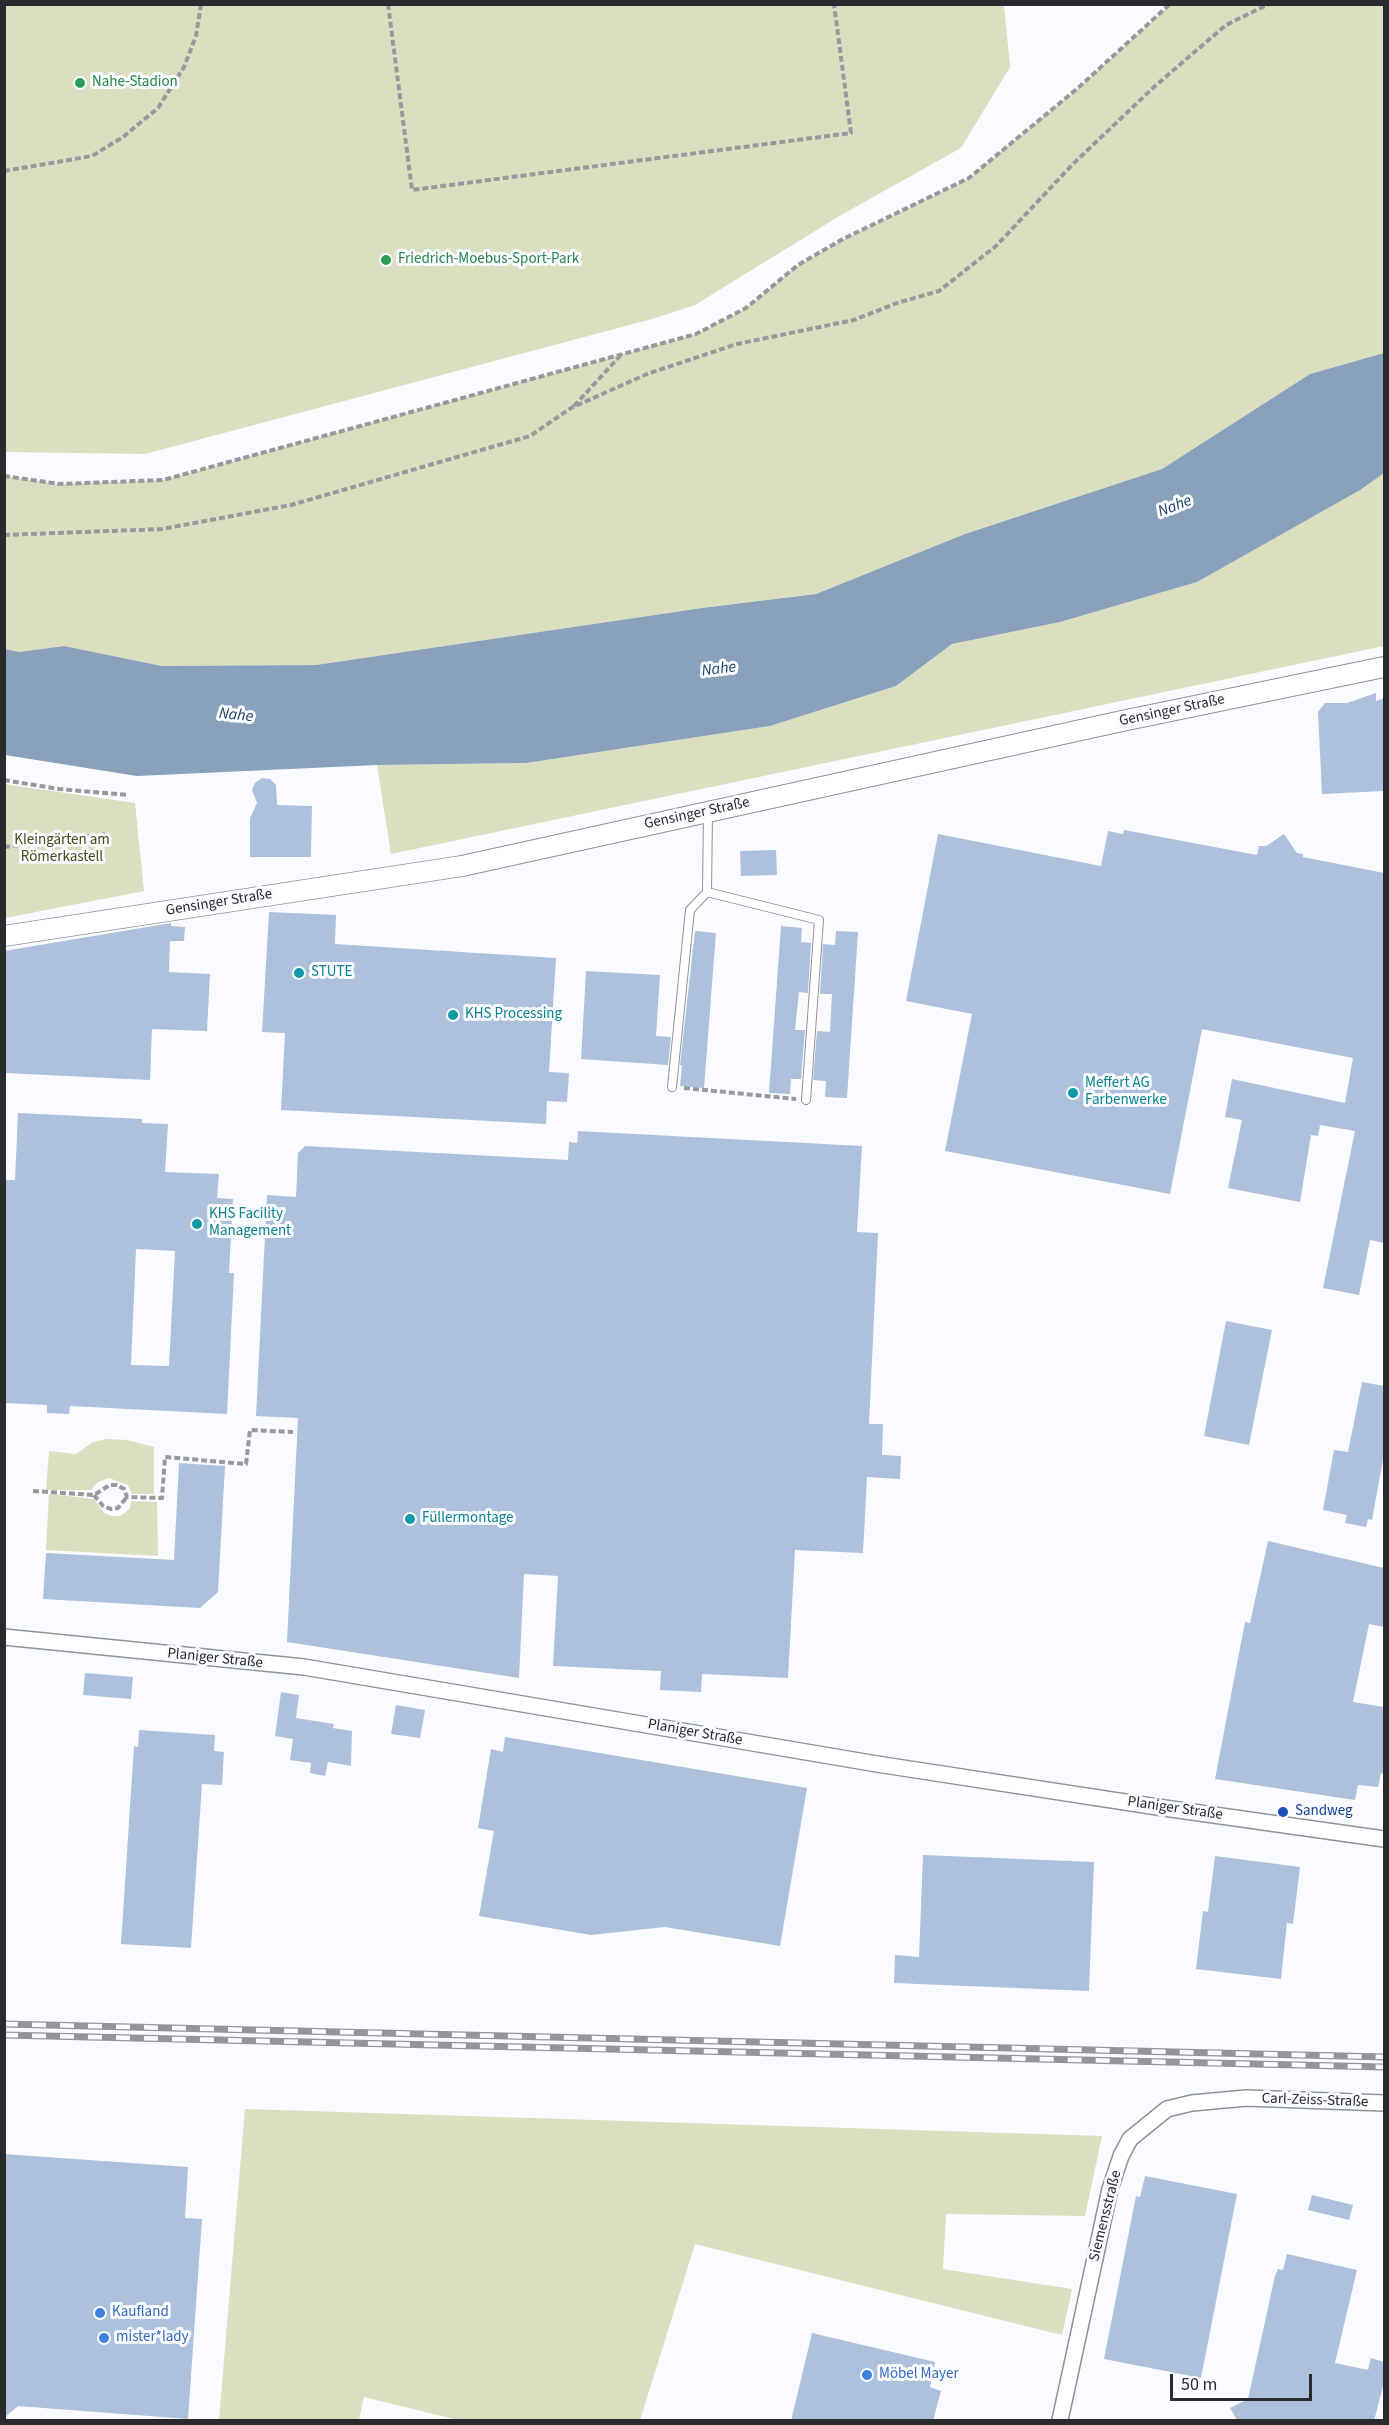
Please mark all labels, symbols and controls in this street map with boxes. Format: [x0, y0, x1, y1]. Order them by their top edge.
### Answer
place label: Nahe-Stadion [92, 74, 178, 92]
marker: Nahe-Stadion [73, 76, 87, 90]
place label: Friedrich-Moebus-Sport-Park [398, 251, 579, 269]
marker: Friedrich-Moebus-Sport-Park [379, 253, 393, 267]
water label: Nahe [1155, 492, 1195, 522]
water label: Nahe [701, 658, 737, 682]
street label: Gensinger Straße [1118, 691, 1226, 731]
water label: Nahe [218, 705, 254, 727]
street label: Gensinger Straße [643, 794, 751, 834]
park label: Kleingärten am Römerkastell [14, 832, 110, 867]
street label: Gensinger Straße [165, 886, 273, 920]
place label: STUTE [311, 964, 352, 982]
marker: STUTE [292, 966, 306, 980]
place label: KHS Processing [465, 1006, 562, 1024]
marker: KHS Processing [446, 1008, 460, 1022]
place label: Meffert AG Farbenwerke [1085, 1075, 1167, 1110]
marker: Meffert AG Farbenwerke [1066, 1086, 1080, 1100]
place label: KHS Facility Management [209, 1206, 291, 1241]
marker: KHS Facility Management [190, 1217, 204, 1231]
place label: Füllermontage [422, 1510, 513, 1528]
marker: Füllermontage [403, 1512, 417, 1526]
street label: Planiger Straße [166, 1645, 264, 1673]
street label: Planiger Straße [646, 1716, 744, 1750]
street label: Planiger Straße [1126, 1793, 1224, 1825]
place label: Sandweg [1295, 1803, 1353, 1821]
marker: Sandweg [1276, 1805, 1290, 1819]
street label: Carl-Zeiss-Straße [1261, 2090, 1369, 2112]
street label: Siemensstraße [1086, 2169, 1126, 2263]
place label: Kaufland [112, 2304, 169, 2322]
marker: Kaufland [93, 2306, 107, 2320]
place label: mister*lady [116, 2329, 189, 2347]
marker: mister*lady [97, 2331, 111, 2345]
scale bar [1173, 2362, 1316, 2400]
place label: Möbel Mayer [879, 2366, 959, 2384]
marker: Möbel Mayer [860, 2368, 874, 2382]
text: 50 m [1181, 2372, 1217, 2397]

